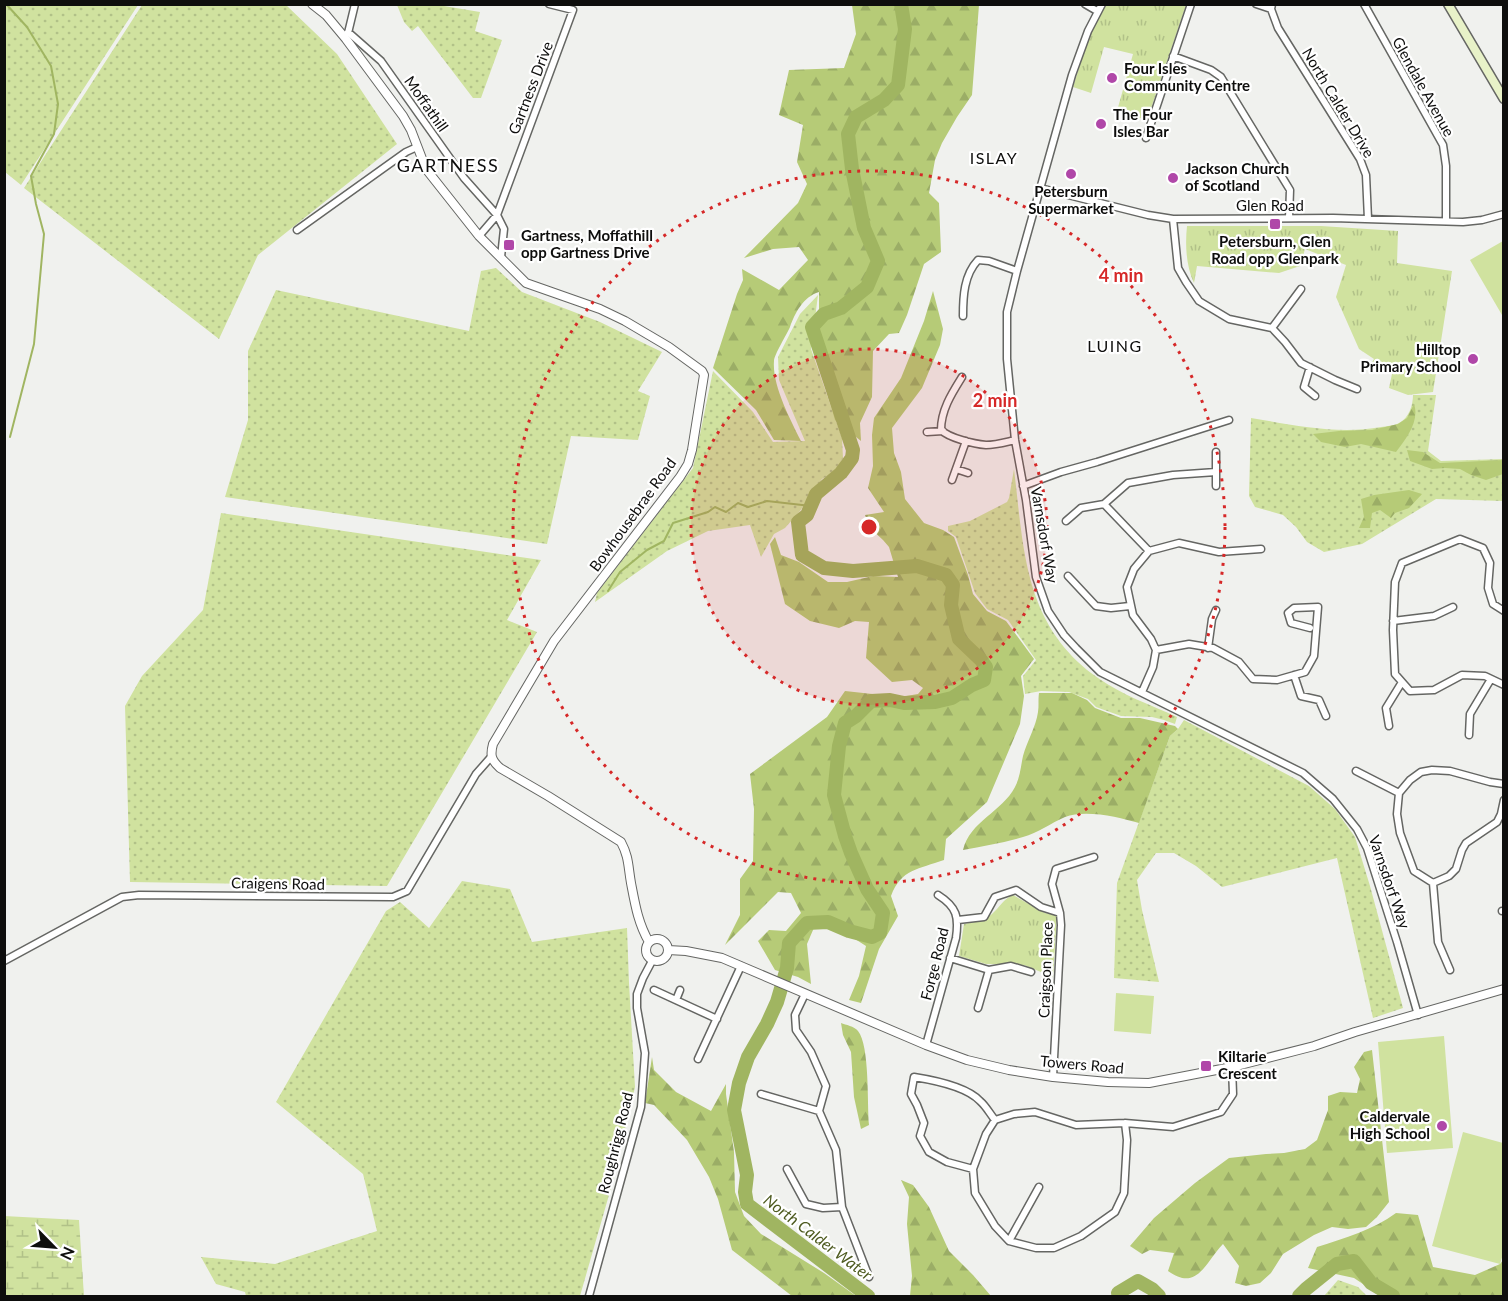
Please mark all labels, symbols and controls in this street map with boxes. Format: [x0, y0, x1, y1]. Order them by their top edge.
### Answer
street label: Glendale Avenue [1389, 34, 1459, 140]
street label: Gartness Drive [504, 39, 556, 137]
street label: North Calder Drive [1299, 44, 1379, 161]
place label: Four Isles Community Centre [1124, 59, 1250, 94]
marker: Four Isles Community Centre [1105, 71, 1119, 85]
street label: Moffathill [401, 72, 452, 135]
place label: The Four Isles Bar [1113, 105, 1173, 140]
marker: The Four Isles Bar [1094, 117, 1108, 131]
district label: ISLAY [970, 148, 1018, 167]
district label: GARTNESS [397, 154, 499, 176]
place label: Jackson Church of Scotland [1185, 159, 1289, 194]
marker: Petersburn Supermarket [1064, 167, 1078, 181]
marker: Jackson Church of Scotland [1166, 171, 1180, 185]
place label: Petersburn Supermarket [1028, 182, 1114, 217]
street label: Glen Road [1236, 196, 1304, 214]
marker: Petersburn, Glen Road opp Glenpark [1268, 217, 1282, 231]
place label: Gartness, Moffathill opp Gartness Drive [521, 226, 653, 261]
place label: Petersburn, Glen Road opp Glenpark [1211, 232, 1340, 267]
marker: Gartness, Moffathill opp Gartness Drive [502, 238, 516, 252]
text: 4 min [1099, 264, 1143, 286]
district label: LUING [1087, 336, 1143, 355]
place label: Hilltop Primary School [1361, 340, 1461, 375]
marker: Hilltop Primary School [1466, 352, 1480, 366]
text: 2 min [973, 389, 1017, 411]
street label: Bowhousebrae Road [585, 454, 679, 575]
street label: Varnsdorf Way [1028, 485, 1062, 585]
centre of rings [859, 517, 879, 537]
street label: Varnsdorf Way [1366, 833, 1414, 931]
street label: Craigens Road [231, 873, 325, 893]
street label: Craigson Place [1034, 921, 1056, 1018]
street label: Forge Road [916, 926, 952, 1002]
place label: Kiltarie Crescent [1218, 1047, 1277, 1082]
street label: Towers Road [1039, 1051, 1125, 1077]
marker: Kiltarie Crescent [1199, 1059, 1213, 1073]
street label: Roughrigg Road [594, 1090, 636, 1195]
place label: Caldervale High School [1350, 1107, 1430, 1142]
marker: Caldervale High School [1435, 1119, 1449, 1133]
water label: North Calder Water [760, 1190, 877, 1284]
north arrow [24, 1217, 84, 1277]
text: N [57, 1244, 79, 1263]

